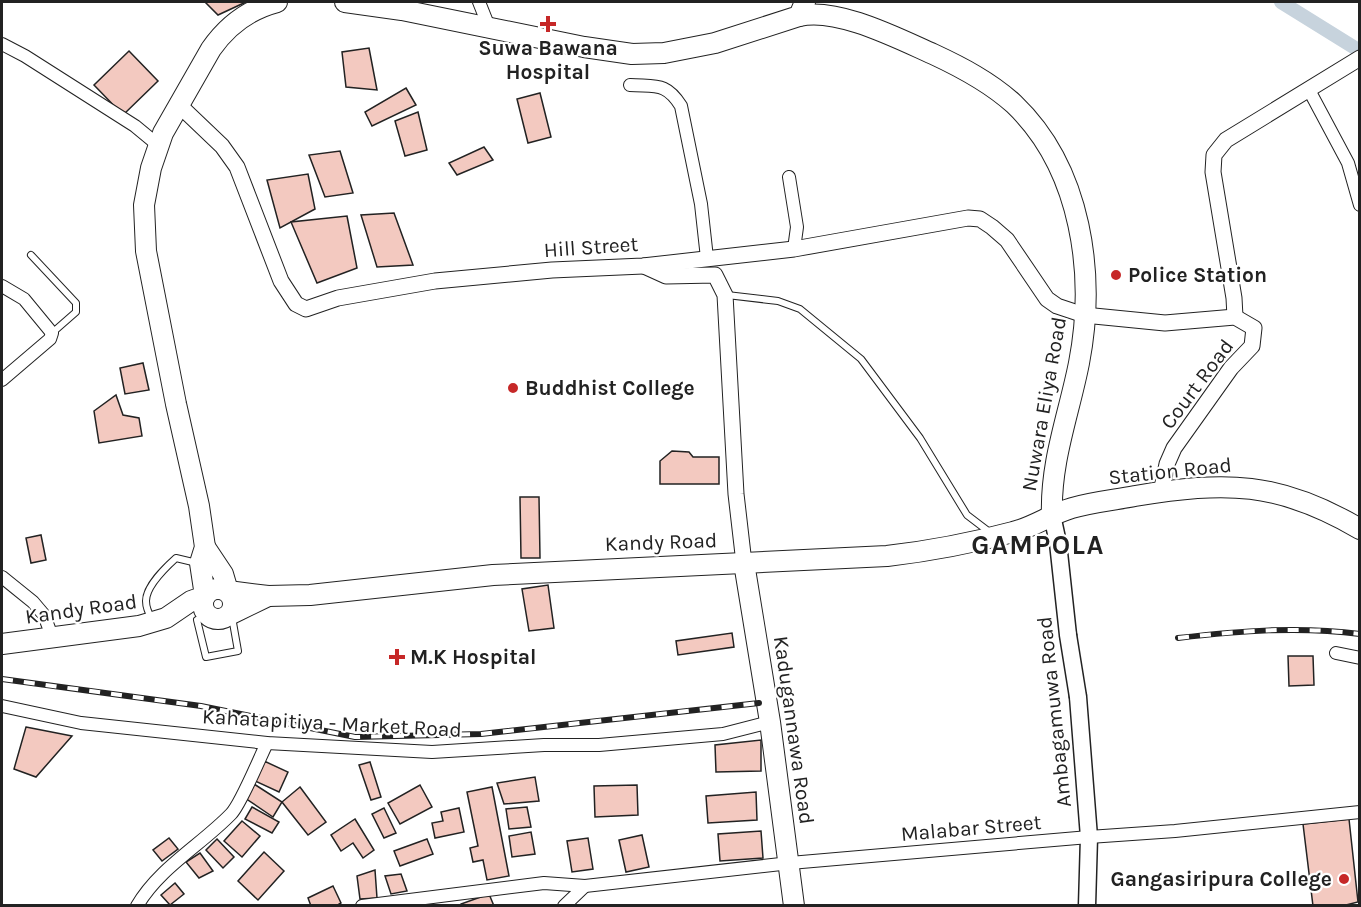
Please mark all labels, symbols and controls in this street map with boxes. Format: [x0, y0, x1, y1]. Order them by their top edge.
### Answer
marker: Suwa Bawana Hospital [539, 15, 557, 33]
place label: Suwa Bawana Hospital [478, 36, 618, 84]
street label: Hill Street [543, 232, 639, 262]
place label: Police Station [1128, 263, 1267, 287]
marker: Police Station [1109, 268, 1123, 282]
street label: Nuwara Eliya Road [1017, 315, 1071, 493]
street label: Court Road [1156, 334, 1238, 434]
place label: Buddhist College [525, 376, 695, 400]
marker: Buddhist College [506, 381, 520, 395]
street label: Station Road [1107, 453, 1233, 489]
street label: Kandy Road [604, 528, 718, 556]
district label: GAMPOLA [971, 529, 1105, 561]
street label: Kandy Road [24, 589, 138, 629]
street label: Ambagamuwa Road [1032, 615, 1076, 809]
street label: Kadugannawa Road [769, 634, 819, 826]
place label: M.K Hospital [410, 645, 536, 669]
marker: M.K Hospital [388, 648, 406, 666]
street label: Kahatapitiya - Market Road [201, 704, 463, 742]
street label: Malabar Street [900, 810, 1042, 846]
place label: Gangasiripura College [1111, 867, 1332, 891]
marker: Gangasiripura College [1337, 872, 1351, 886]

